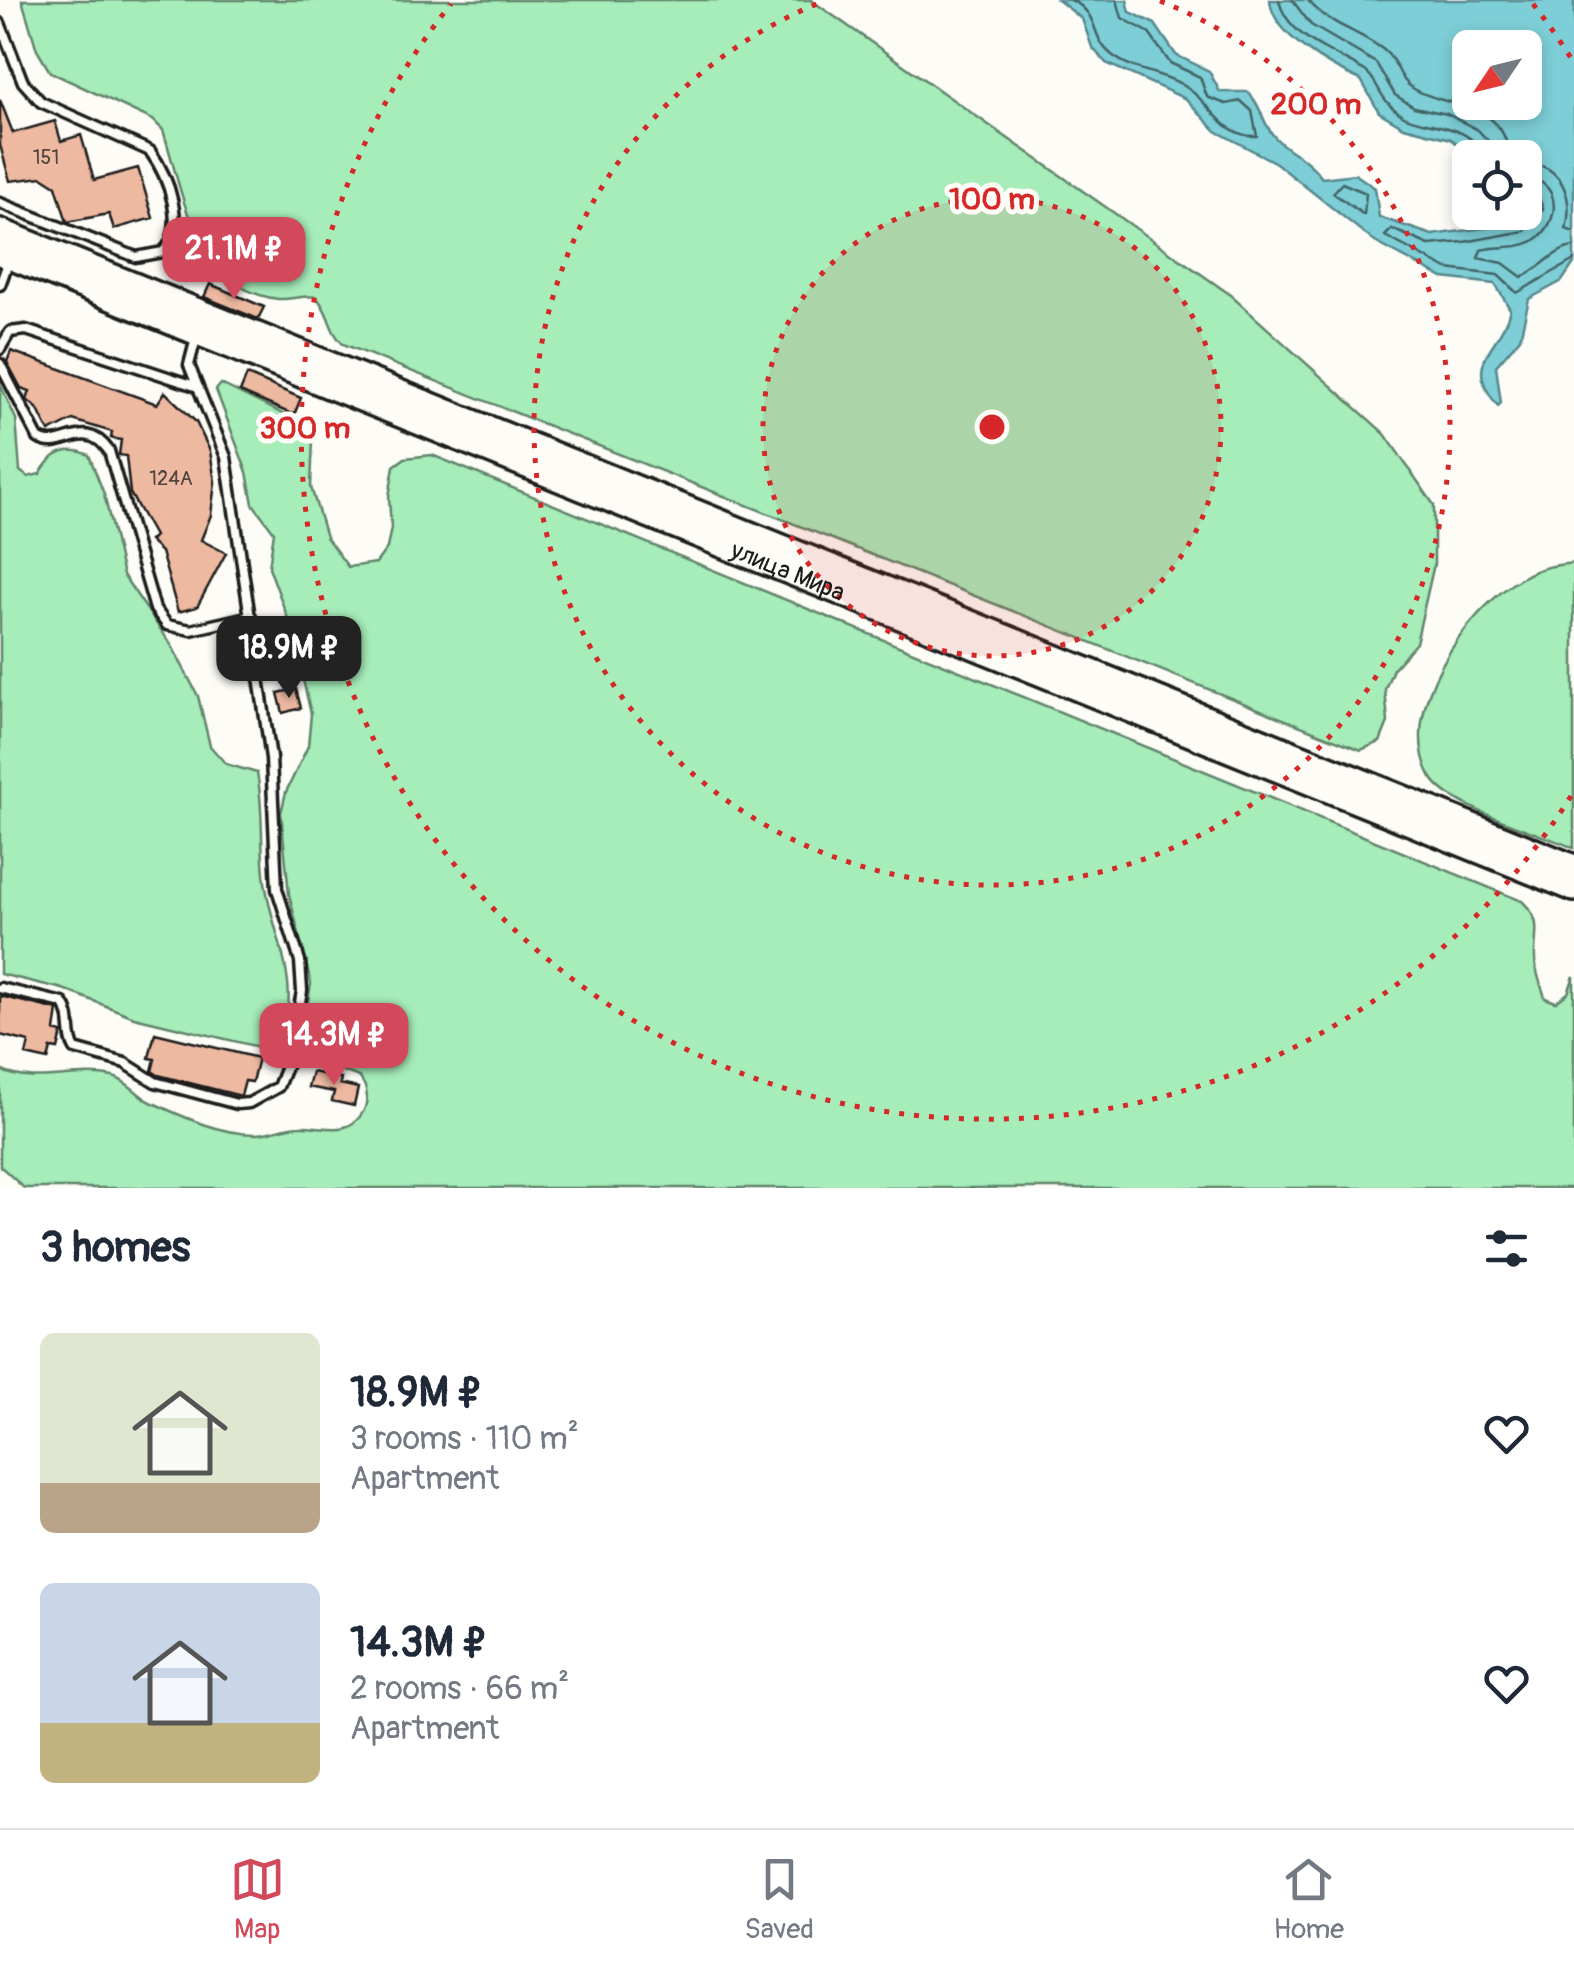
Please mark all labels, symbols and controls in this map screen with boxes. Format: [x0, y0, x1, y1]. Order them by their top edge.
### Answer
north arrow [1452, 30, 1542, 120]
map controls [1452, 30, 1542, 230]
text: 200 m [1271, 86, 1361, 123]
button: locate [1452, 140, 1542, 230]
house number: 151 [33, 145, 59, 170]
text: 100 m [949, 181, 1035, 218]
pin: 21.1M ₽ [142, 217, 326, 302]
text: 21.1M ₽ [184, 229, 284, 269]
centre of rings [974, 409, 1010, 445]
text: 300 m [260, 410, 350, 447]
house number: 124А [149, 466, 193, 491]
street label: улица Мира [725, 535, 849, 609]
pin: 18.9M ₽ [197, 616, 381, 701]
text: 18.9M ₽ [238, 628, 340, 668]
pin: 14.3M ₽ [242, 1003, 426, 1088]
text: 14.3M ₽ [281, 1015, 387, 1055]
icon: filters [1479, 1221, 1534, 1276]
text: 3 homes [40, 1222, 190, 1274]
text: 18.9M ₽ [350, 1367, 483, 1419]
icon: home [120, 1373, 240, 1493]
icon: heart [1479, 1406, 1534, 1461]
text: 3 rooms · 110 m² [350, 1419, 579, 1459]
text: Apartment [350, 1459, 499, 1499]
text: 14.3M ₽ [350, 1617, 488, 1669]
icon: home [120, 1623, 240, 1743]
icon: heart [1479, 1656, 1534, 1711]
text: 2 rooms · 66 m² [350, 1669, 569, 1709]
text: Apartment [350, 1709, 499, 1749]
tab: Map [230, 1852, 285, 1947]
tab: Saved [744, 1852, 814, 1947]
tab: Home [1274, 1852, 1344, 1947]

